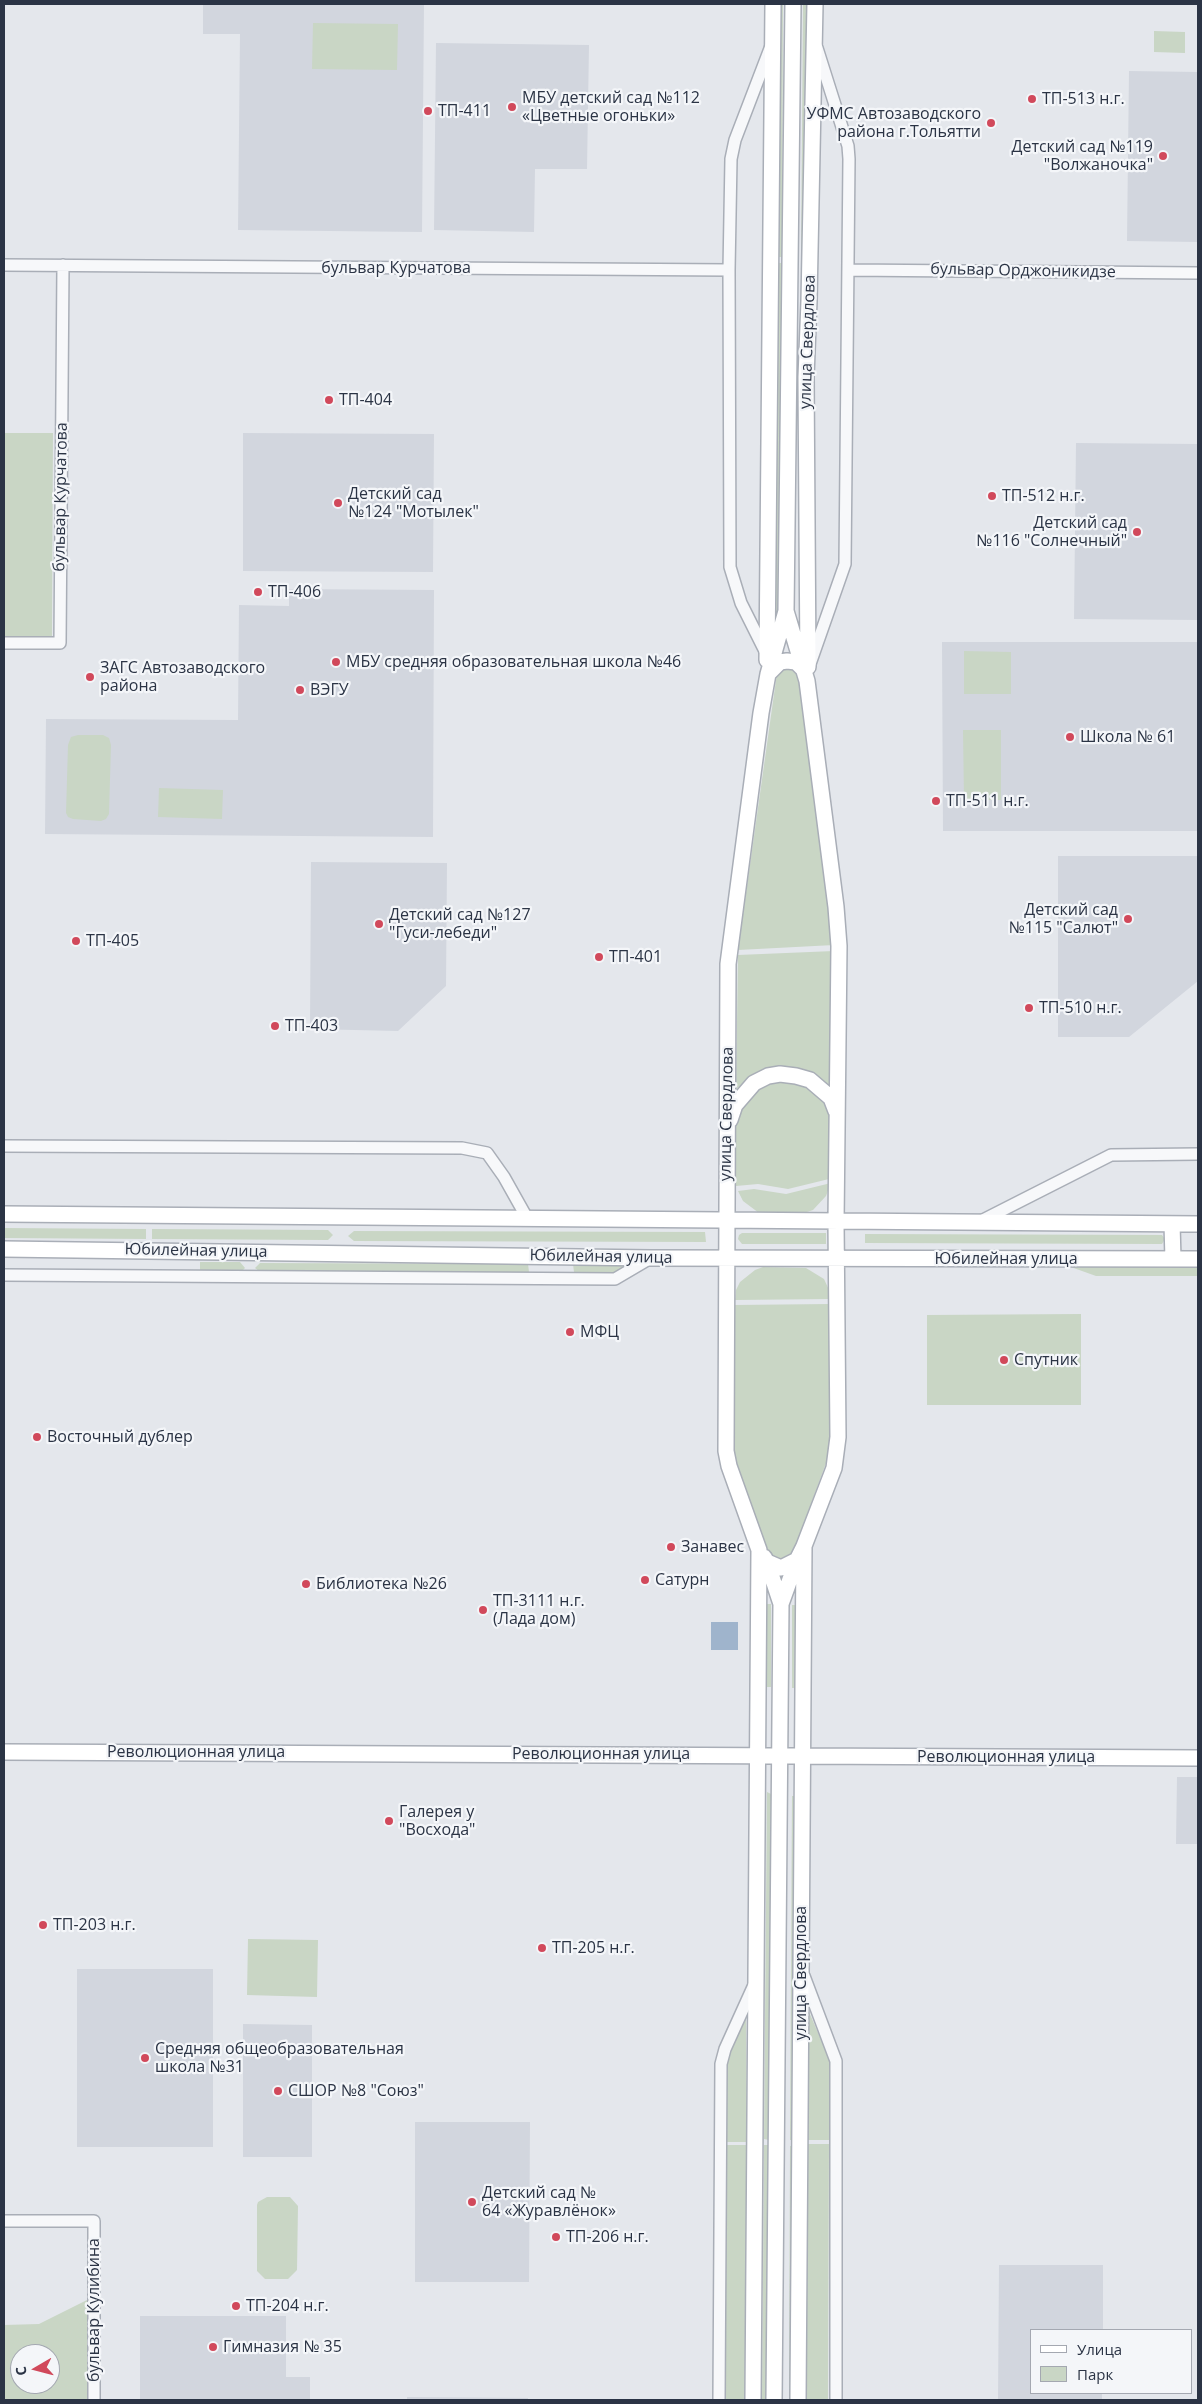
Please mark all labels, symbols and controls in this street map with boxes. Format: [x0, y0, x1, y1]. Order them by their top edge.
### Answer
place label: МБУ детский сад №112 «Цветные огоньки» [522, 88, 700, 126]
place label: ТП-513 н.г. [1042, 89, 1125, 109]
marker: ТП-513 н.г. [1026, 93, 1038, 105]
place label: ТП-411 [438, 101, 491, 121]
marker: МБУ детский сад №112 «Цветные огоньки» [506, 101, 518, 113]
place label: УФМС Автозаводского района г.Тольятти [807, 104, 981, 142]
marker: ТП-411 [422, 105, 434, 117]
marker: УФМС Автозаводского района г.Тольятти [985, 117, 997, 129]
place label: Детский сад №119 "Волжаночка" [1011, 137, 1153, 175]
marker: Детский сад №119 "Волжаночка" [1157, 150, 1169, 162]
street label: бульвар Курчатова [321, 258, 471, 278]
street label: бульвар Орджоникидзе [930, 260, 1116, 282]
street label: улица Свердлова [796, 274, 820, 410]
place label: ТП-404 [339, 390, 392, 410]
marker: ТП-404 [323, 394, 335, 406]
street label: бульвар Курчатова [50, 422, 72, 572]
place label: Детский сад №124 "Мотылек" [348, 484, 479, 522]
place label: ТП-512 н.г. [1002, 486, 1085, 506]
marker: ТП-512 н.г. [986, 490, 998, 502]
marker: Детский сад №124 "Мотылек" [332, 497, 344, 509]
place label: Детский сад №116 "Солнечный" [976, 513, 1127, 551]
marker: Детский сад №116 "Солнечный" [1131, 526, 1143, 538]
place label: ТП-406 [268, 582, 321, 602]
marker: ТП-406 [252, 586, 264, 598]
place label: МБУ средняя образовательная школа №46 [346, 652, 681, 672]
marker: МБУ средняя образовательная школа №46 [330, 656, 342, 668]
place label: ЗАГС Автозаводского района [100, 658, 265, 696]
marker: ЗАГС Автозаводского района [84, 671, 96, 683]
place label: ВЭГУ [310, 680, 349, 700]
marker: ВЭГУ [294, 684, 306, 696]
place label: Школа № 61 [1080, 727, 1175, 747]
marker: Школа № 61 [1064, 731, 1076, 743]
place label: ТП-511 н.г. [946, 791, 1029, 811]
marker: ТП-511 н.г. [930, 795, 942, 807]
place label: Детский сад №115 "Салют" [1008, 900, 1118, 938]
place label: Детский сад №127 "Гуси-лебеди" [389, 905, 531, 943]
marker: Детский сад №115 "Салют" [1122, 913, 1134, 925]
marker: Детский сад №127 "Гуси-лебеди" [373, 918, 385, 930]
place label: ТП-405 [86, 931, 139, 951]
marker: ТП-405 [70, 935, 82, 947]
place label: ТП-401 [609, 947, 662, 967]
marker: ТП-401 [593, 951, 605, 963]
place label: ТП-510 н.г. [1039, 998, 1122, 1018]
marker: ТП-510 н.г. [1023, 1002, 1035, 1014]
place label: ТП-403 [285, 1016, 338, 1036]
marker: ТП-403 [269, 1020, 281, 1032]
street label: улица Свердлова [716, 1047, 738, 1181]
street label: Юбилейная улица [124, 1240, 268, 1262]
street label: Юбилейная улица [529, 1246, 673, 1268]
street label: Юбилейная улица [934, 1249, 1078, 1269]
place label: МФЦ [580, 1322, 619, 1342]
marker: МФЦ [564, 1326, 576, 1338]
place label: Спутник [1014, 1350, 1078, 1370]
marker: Спутник [998, 1354, 1010, 1366]
place label: Восточный дублер [47, 1427, 193, 1447]
marker: Восточный дублер [31, 1431, 43, 1443]
place label: Занавес [681, 1537, 744, 1557]
marker: Занавес [665, 1541, 677, 1553]
place label: Сатурн [655, 1570, 709, 1590]
place label: Библиотека №26 [316, 1574, 447, 1594]
marker: Сатурн [639, 1574, 651, 1586]
marker: Библиотека №26 [300, 1578, 312, 1590]
place label: ТП-3111 н.г. (Лада дом) [493, 1591, 585, 1629]
marker: ТП-3111 н.г. (Лада дом) [477, 1604, 489, 1616]
street label: Революционная улица [107, 1742, 285, 1762]
street label: Революционная улица [512, 1744, 690, 1764]
street label: Революционная улица [917, 1747, 1095, 1767]
place label: Галерея у "Восхода" [399, 1802, 475, 1840]
marker: Галерея у "Восхода" [383, 1815, 395, 1827]
street label: улица Свердлова [791, 1906, 811, 2040]
place label: ТП-203 н.г. [53, 1915, 136, 1935]
marker: ТП-203 н.г. [37, 1919, 49, 1931]
place label: ТП-205 н.г. [552, 1938, 635, 1958]
marker: ТП-205 н.г. [536, 1942, 548, 1954]
place label: Средняя общеобразовательная школа №31 [155, 2039, 404, 2077]
marker: Средняя общеобразовательная школа №31 [139, 2052, 151, 2064]
place label: СШОР №8 "Союз" [288, 2081, 424, 2101]
marker: СШОР №8 "Союз" [272, 2085, 284, 2097]
place label: Детский сад № 64 «Журавлёнок» [482, 2183, 616, 2221]
marker: Детский сад № 64 «Журавлёнок» [466, 2196, 478, 2208]
place label: ТП-206 н.г. [566, 2227, 649, 2247]
marker: ТП-206 н.г. [550, 2231, 562, 2243]
street label: бульвар Кулибина [84, 2238, 104, 2382]
place label: ТП-204 н.г. [246, 2296, 329, 2316]
marker: ТП-204 н.г. [230, 2300, 242, 2312]
legend [1030, 2329, 1192, 2394]
place label: Гимназия № 35 [223, 2337, 342, 2357]
text: Улица [1077, 2339, 1122, 2359]
marker: Гимназия № 35 [207, 2341, 219, 2353]
north arrow [10, 2344, 60, 2394]
text: Парк [1077, 2364, 1113, 2384]
text: С [11, 2365, 31, 2377]

